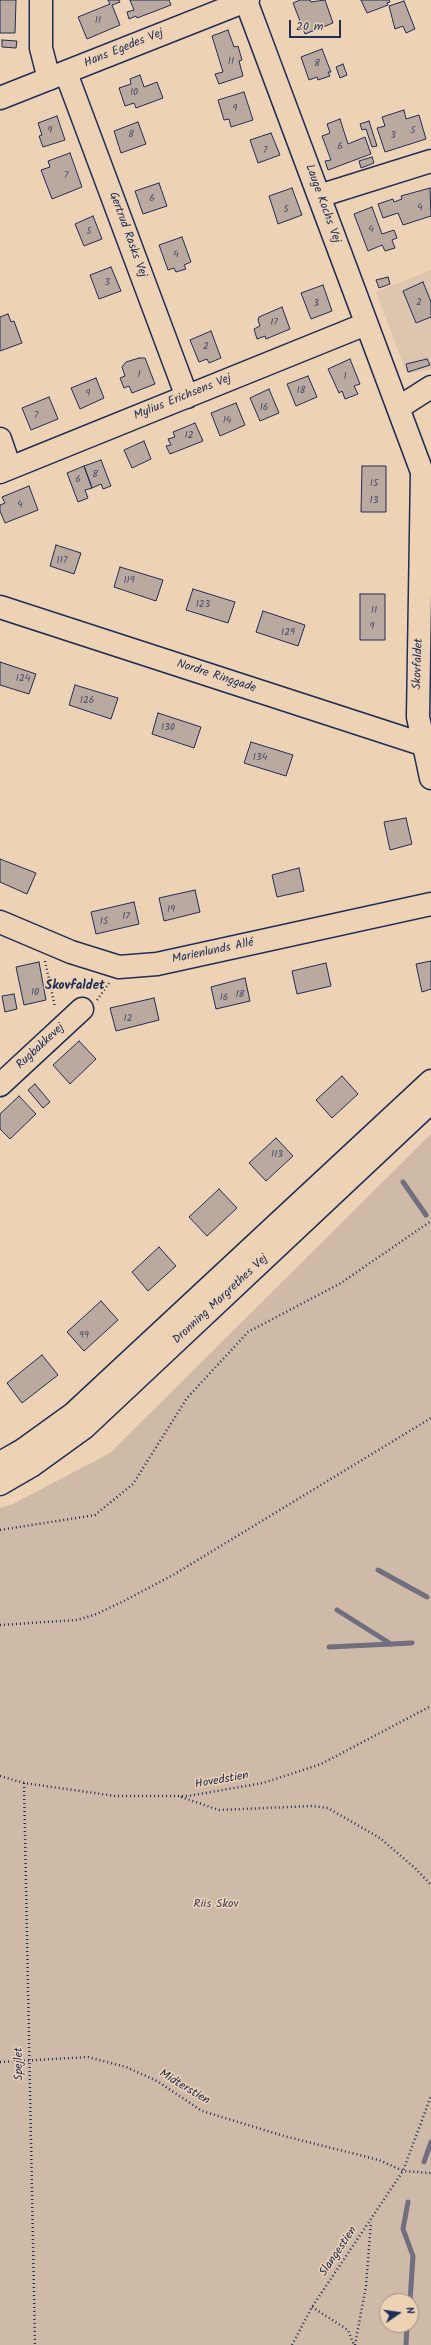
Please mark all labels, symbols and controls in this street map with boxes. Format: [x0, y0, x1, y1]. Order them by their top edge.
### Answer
scale bar [291, 12, 343, 38]
house number: 11 [95, 15, 101, 27]
text: 20 m [296, 17, 323, 36]
street label: Hans Egedes Vej [82, 27, 166, 71]
house number: 11 [228, 56, 234, 68]
house number: 8 [314, 58, 320, 70]
house number: 10 [130, 87, 138, 99]
house number: 9 [233, 103, 237, 115]
house number: 9 [48, 125, 52, 137]
house number: 5 [410, 125, 416, 137]
house number: 8 [128, 129, 134, 141]
house number: 3 [390, 130, 396, 142]
house number: 6 [337, 141, 343, 153]
house number: 7 [263, 145, 267, 157]
street label: Lauge Kochs Vej [301, 163, 343, 245]
house number: 7 [64, 170, 68, 182]
street label: Gertrud Rasks Vej [105, 190, 149, 280]
house number: 6 [149, 193, 155, 205]
house number: 4 [417, 202, 423, 214]
house number: 5 [283, 204, 289, 216]
house number: 4 [368, 224, 374, 236]
house number: 5 [86, 226, 92, 238]
house number: 4 [173, 249, 179, 261]
house number: 3 [104, 277, 110, 289]
house number: 2 [416, 297, 422, 309]
house number: 3 [313, 298, 319, 310]
house number: 17 [270, 317, 278, 329]
house number: 2 [203, 341, 209, 353]
house number: 1 [137, 369, 141, 381]
house number: 1 [343, 371, 347, 383]
street label: Mylius Erichsens Vej [132, 372, 234, 424]
house number: 18 [296, 385, 306, 397]
house number: 9 [86, 388, 90, 400]
house number: 16 [260, 402, 268, 414]
house number: 7 [34, 410, 38, 422]
house number: 14 [223, 415, 231, 427]
house number: 12 [185, 430, 193, 442]
house number: 8 [92, 469, 98, 481]
house number: 6 [75, 474, 81, 486]
house number: 15 [370, 478, 378, 490]
house number: 13 [370, 495, 378, 507]
house number: 4 [17, 499, 23, 511]
house number: 117 [57, 555, 67, 567]
house number: 119 [123, 575, 135, 587]
house number: 123 [196, 599, 210, 611]
house number: 11 [371, 605, 377, 617]
house number: 9 [370, 621, 374, 633]
house number: 129 [281, 627, 295, 639]
street label: Skovfaldet [411, 638, 427, 690]
street label: Nordre Ringgade [175, 657, 257, 697]
house number: 124 [16, 673, 30, 685]
house number: 126 [80, 695, 94, 707]
house number: 130 [161, 722, 175, 734]
house number: 134 [253, 752, 267, 764]
house number: 19 [167, 904, 175, 916]
house number: 17 [122, 911, 130, 923]
house number: 15 [100, 916, 108, 928]
street label: Marienlunds Allé [171, 936, 255, 968]
district label: Skovfaldet [45, 979, 105, 995]
house number: 10 [31, 987, 39, 999]
house number: 18 [235, 989, 245, 1001]
house number: 16 [220, 992, 228, 1004]
house number: 12 [124, 1013, 132, 1025]
street label: Rugbakkevej [14, 1021, 68, 1073]
house number: 113 [271, 1149, 283, 1161]
street label: Dronning Margrethes Vej [170, 1252, 272, 1348]
house number: 99 [79, 1330, 89, 1342]
street label: Hovedstien [194, 1769, 250, 1793]
park label: Riis Skov [193, 1898, 239, 1912]
street label: Spejlet [13, 2047, 27, 2081]
street label: Midterstien [156, 2067, 212, 2109]
street label: Slangestien [317, 2224, 361, 2280]
north arrow [379, 2293, 419, 2333]
text: N [400, 2305, 419, 2316]

